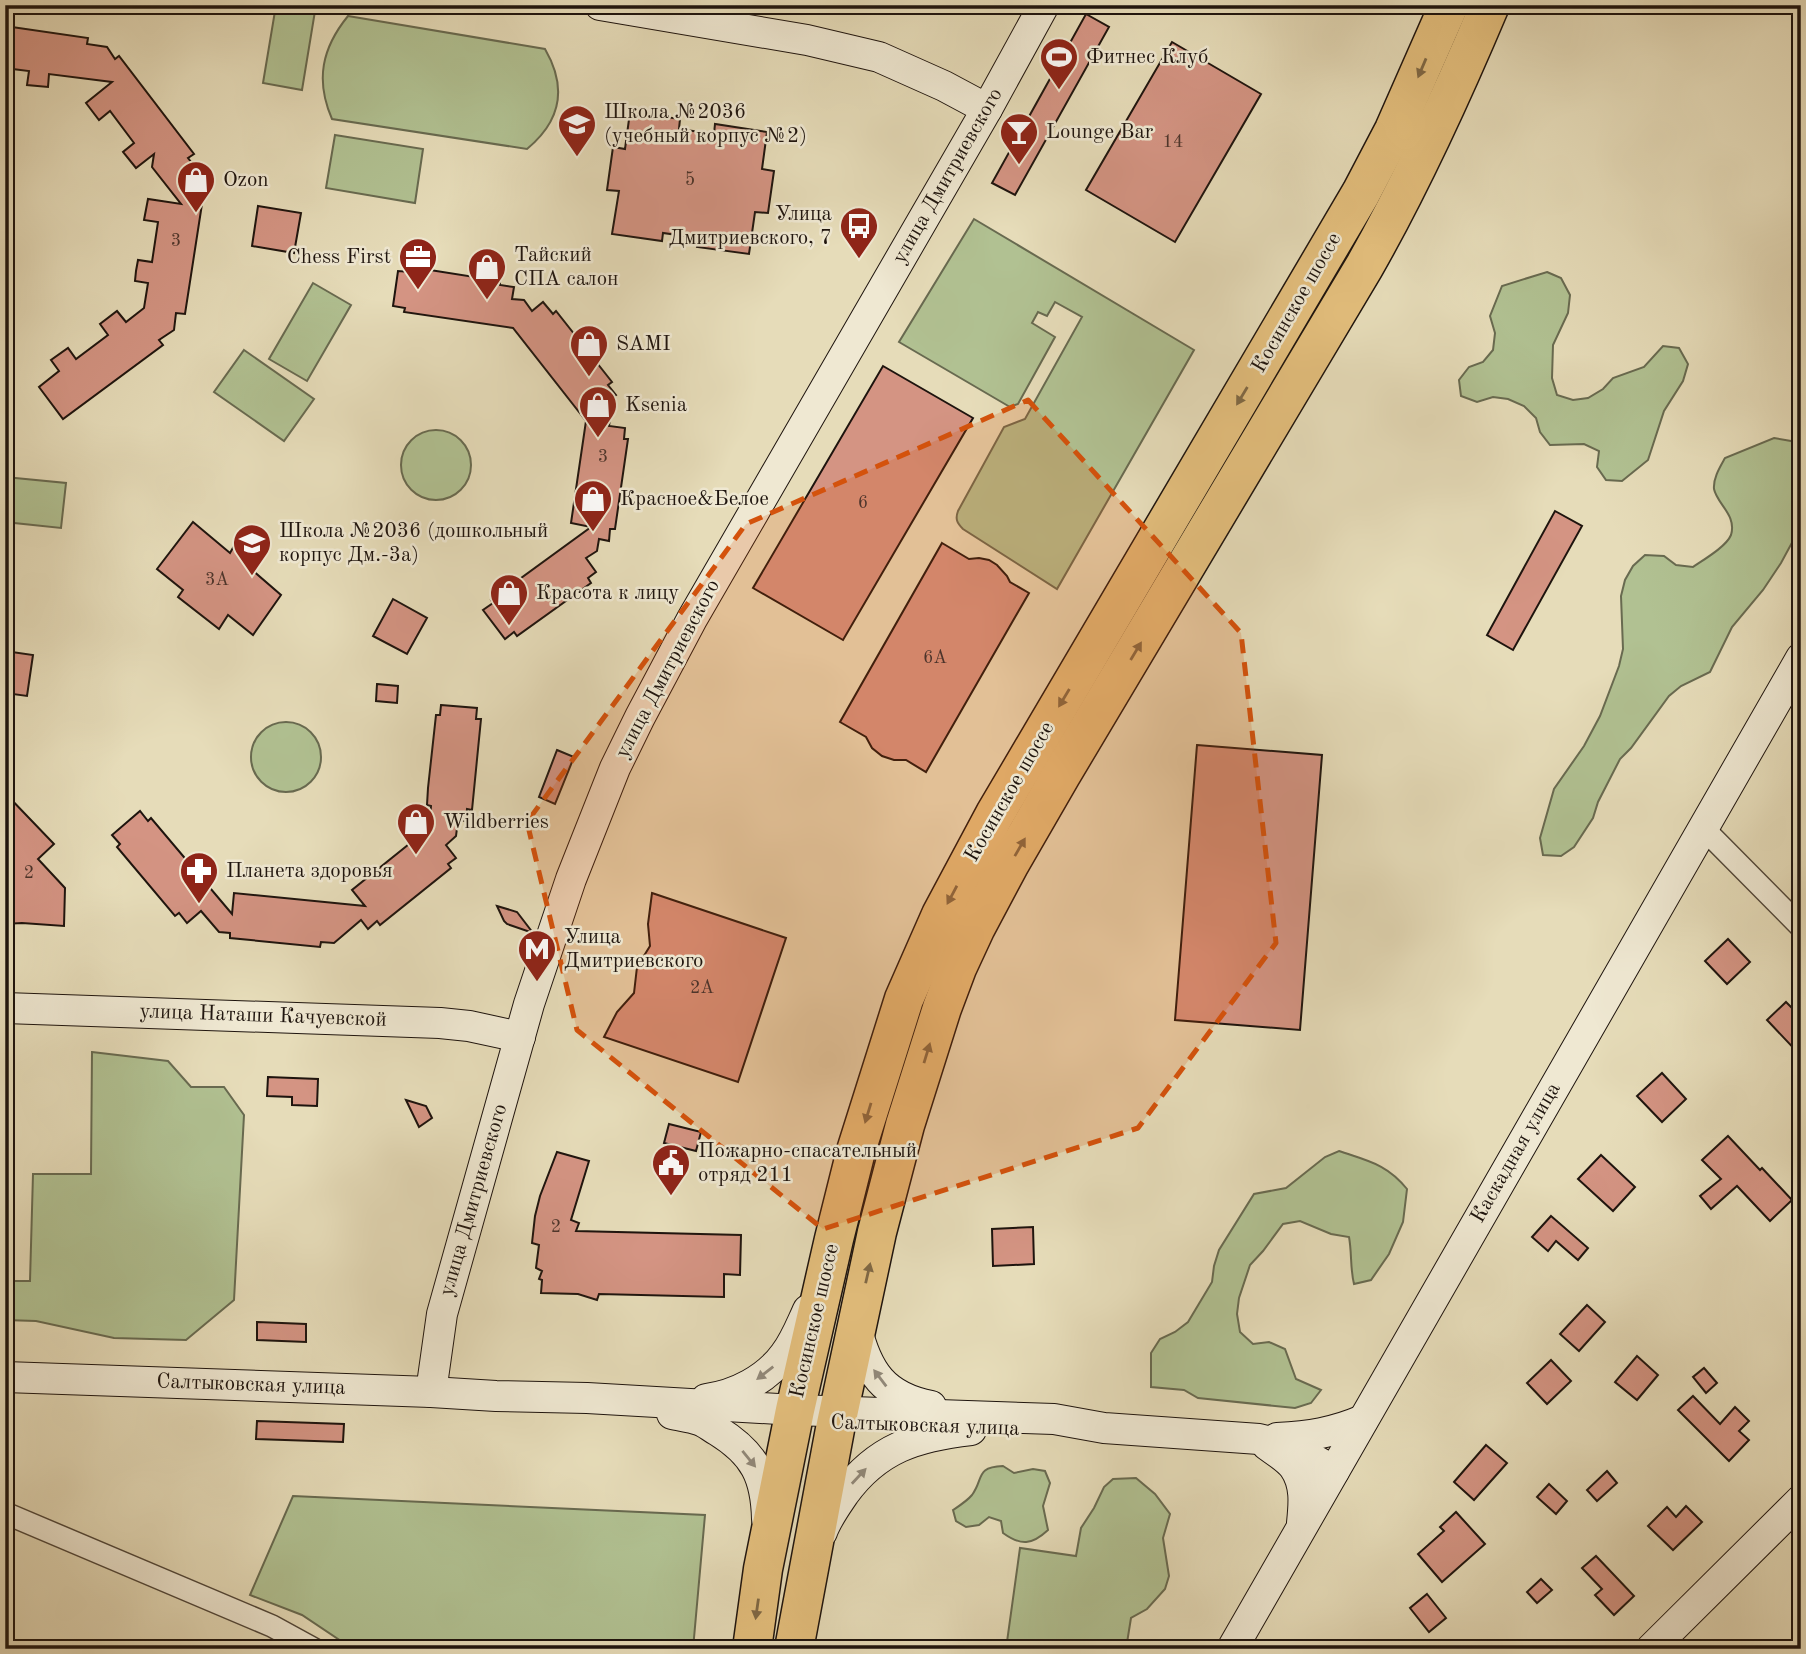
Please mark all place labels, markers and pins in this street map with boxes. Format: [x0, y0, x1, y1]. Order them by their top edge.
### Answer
sports icon: Фитнес Клуб [1038, 36, 1080, 91]
place label: Фитнес Клуб [1086, 47, 1208, 68]
place label: Школа №2036 (учебный корпус №2) [604, 102, 807, 147]
school or university icon: Школа №2036 (учебный корпус №2) [556, 103, 598, 158]
bar icon: Lounge Bar [998, 111, 1040, 166]
place label: Lounge Bar [1046, 122, 1154, 143]
shop icon: Ozon [175, 159, 217, 214]
place label: Ozon [223, 170, 269, 191]
place label: Улица Дмитриевского, 7 [669, 204, 832, 249]
bus stop icon: Улица Дмитриевского, 7 [838, 205, 880, 260]
office icon: Chess First [397, 236, 439, 291]
place label: Тайский СПА салон [514, 245, 619, 290]
shop icon: Тайский СПА салон [466, 246, 508, 301]
place label: Chess First [287, 247, 391, 268]
shop icon: SAMI [568, 323, 610, 378]
place label: SAMI [616, 334, 670, 355]
shop icon: Ksenia [577, 384, 619, 439]
place label: Ksenia [625, 395, 687, 416]
shop icon: Красное&Белое [572, 478, 614, 533]
place label: Красное&Белое [620, 489, 769, 510]
place label: Школа №2036 (дошкольный корпус Дм.-3а) [279, 521, 548, 566]
school or university icon: Школа №2036 (дошкольный корпус Дм.-3а) [231, 522, 273, 577]
shop icon: Красота к лицу [488, 572, 530, 627]
place label: Красота к лицу [536, 583, 679, 604]
shop icon: Wildberries [395, 801, 437, 856]
place label: Wildberries [443, 812, 549, 833]
pharmacy icon: Планета здоровья [178, 850, 220, 905]
place label: Планета здоровья [226, 861, 393, 882]
place label: Улица Дмитриевского [564, 927, 703, 972]
metro station icon: Улица Дмитриевского [516, 928, 558, 983]
place label: Пожарно-спасательный отряд 211 [698, 1141, 917, 1186]
public building icon: Пожарно-спасательный отряд 211 [650, 1142, 692, 1197]

